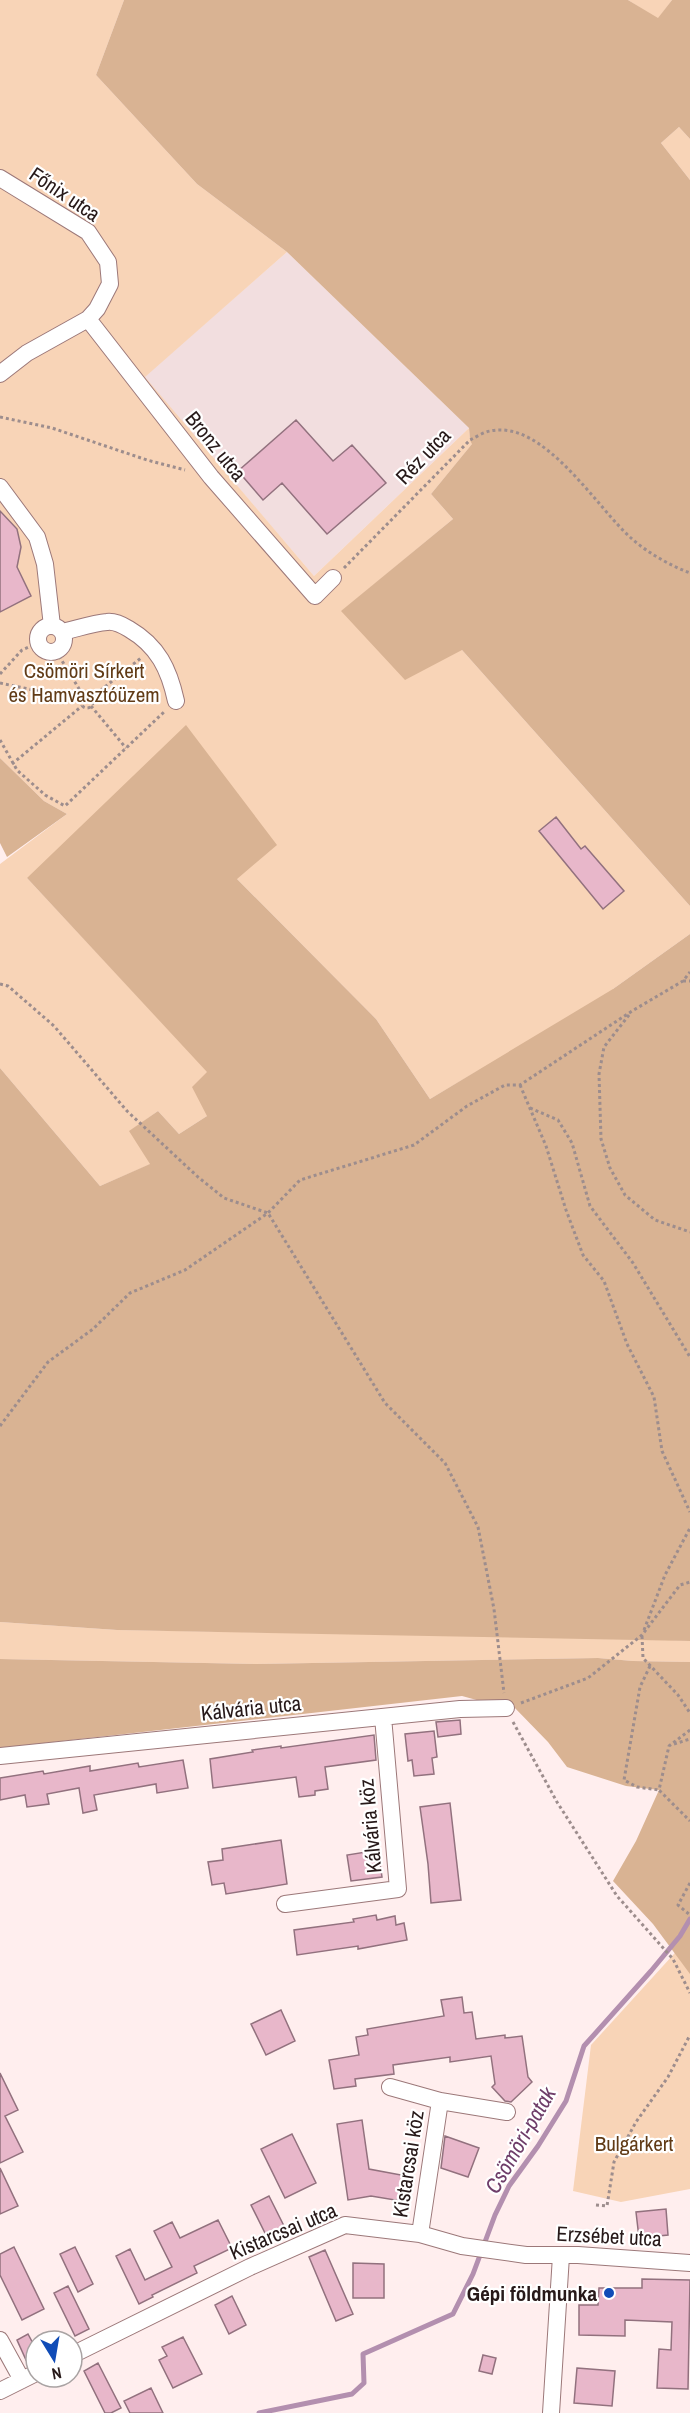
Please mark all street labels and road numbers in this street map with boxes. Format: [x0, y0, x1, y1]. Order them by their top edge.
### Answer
street label: Főnix utca [24, 160, 106, 229]
street label: Bronz utca [179, 405, 253, 487]
street label: Réz utca [389, 421, 457, 491]
street label: Kálvária utca [200, 1688, 303, 1728]
street label: Kálvária köz [351, 1777, 389, 1874]
street label: Kistarcsai köz [385, 2108, 431, 2220]
street label: Kistarcsai utca [225, 2195, 341, 2267]
street label: Erzsébet utca [556, 2219, 663, 2253]

